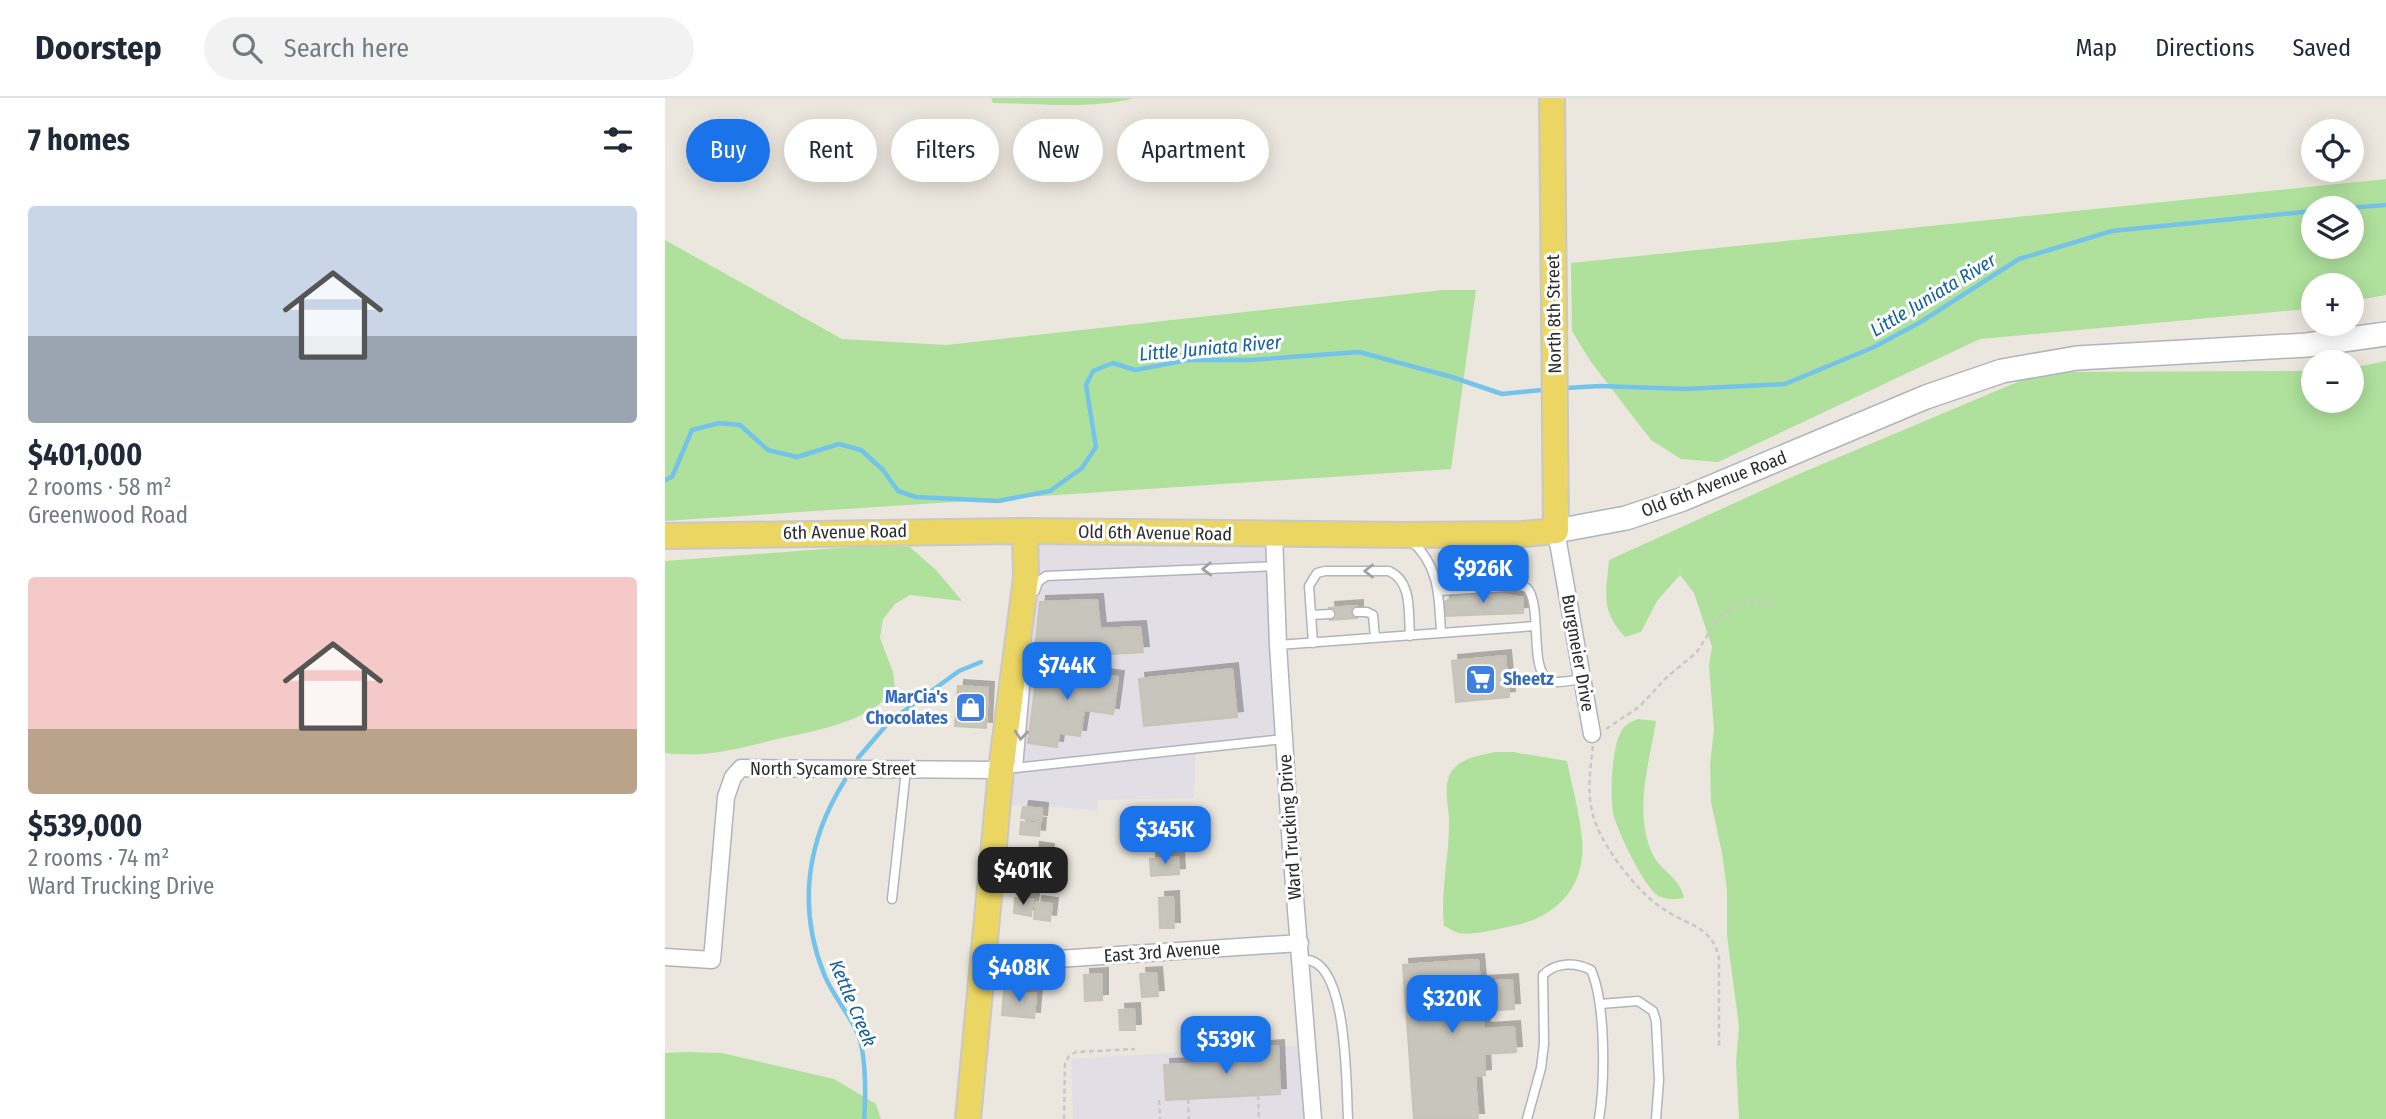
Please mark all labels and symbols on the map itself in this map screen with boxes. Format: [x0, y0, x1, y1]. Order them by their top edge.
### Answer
water label: Little Juniata River [1866, 248, 2001, 342]
street label: North 8th Street [1542, 254, 1566, 374]
water label: Little Juniata River [1138, 330, 1283, 366]
street label: Old 6th Avenue Road [1638, 446, 1790, 522]
street label: 6th Avenue Road [783, 520, 907, 544]
street label: Old 6th Avenue Road [1078, 521, 1232, 545]
pin: $926K [1434, 546, 1532, 605]
one-way arrow [1201, 562, 1212, 577]
one-way arrow [1363, 563, 1374, 579]
street label: Burgmeier Drive [1557, 593, 1599, 713]
pin: $744K [1018, 642, 1116, 702]
supermarket icon: Sheetz [1463, 662, 1497, 696]
place label: Sheetz [1503, 668, 1554, 690]
place label: MarCia's Chocolates [866, 686, 948, 729]
shop icon: MarCia's Chocolates [954, 690, 988, 724]
one-way arrow [1014, 730, 1029, 741]
street label: Ward Trucking Drive [1274, 753, 1306, 901]
street label: North Sycamore Street [750, 758, 916, 780]
pin: $345K [1116, 806, 1214, 866]
pin: $401K [974, 848, 1072, 907]
street label: East 3rd Avenue [1103, 937, 1221, 967]
pin: $408K [970, 944, 1068, 1004]
water label: Kettle Creek [824, 956, 882, 1050]
pin: $320K [1403, 976, 1501, 1035]
pin: $539K [1177, 1016, 1275, 1076]

